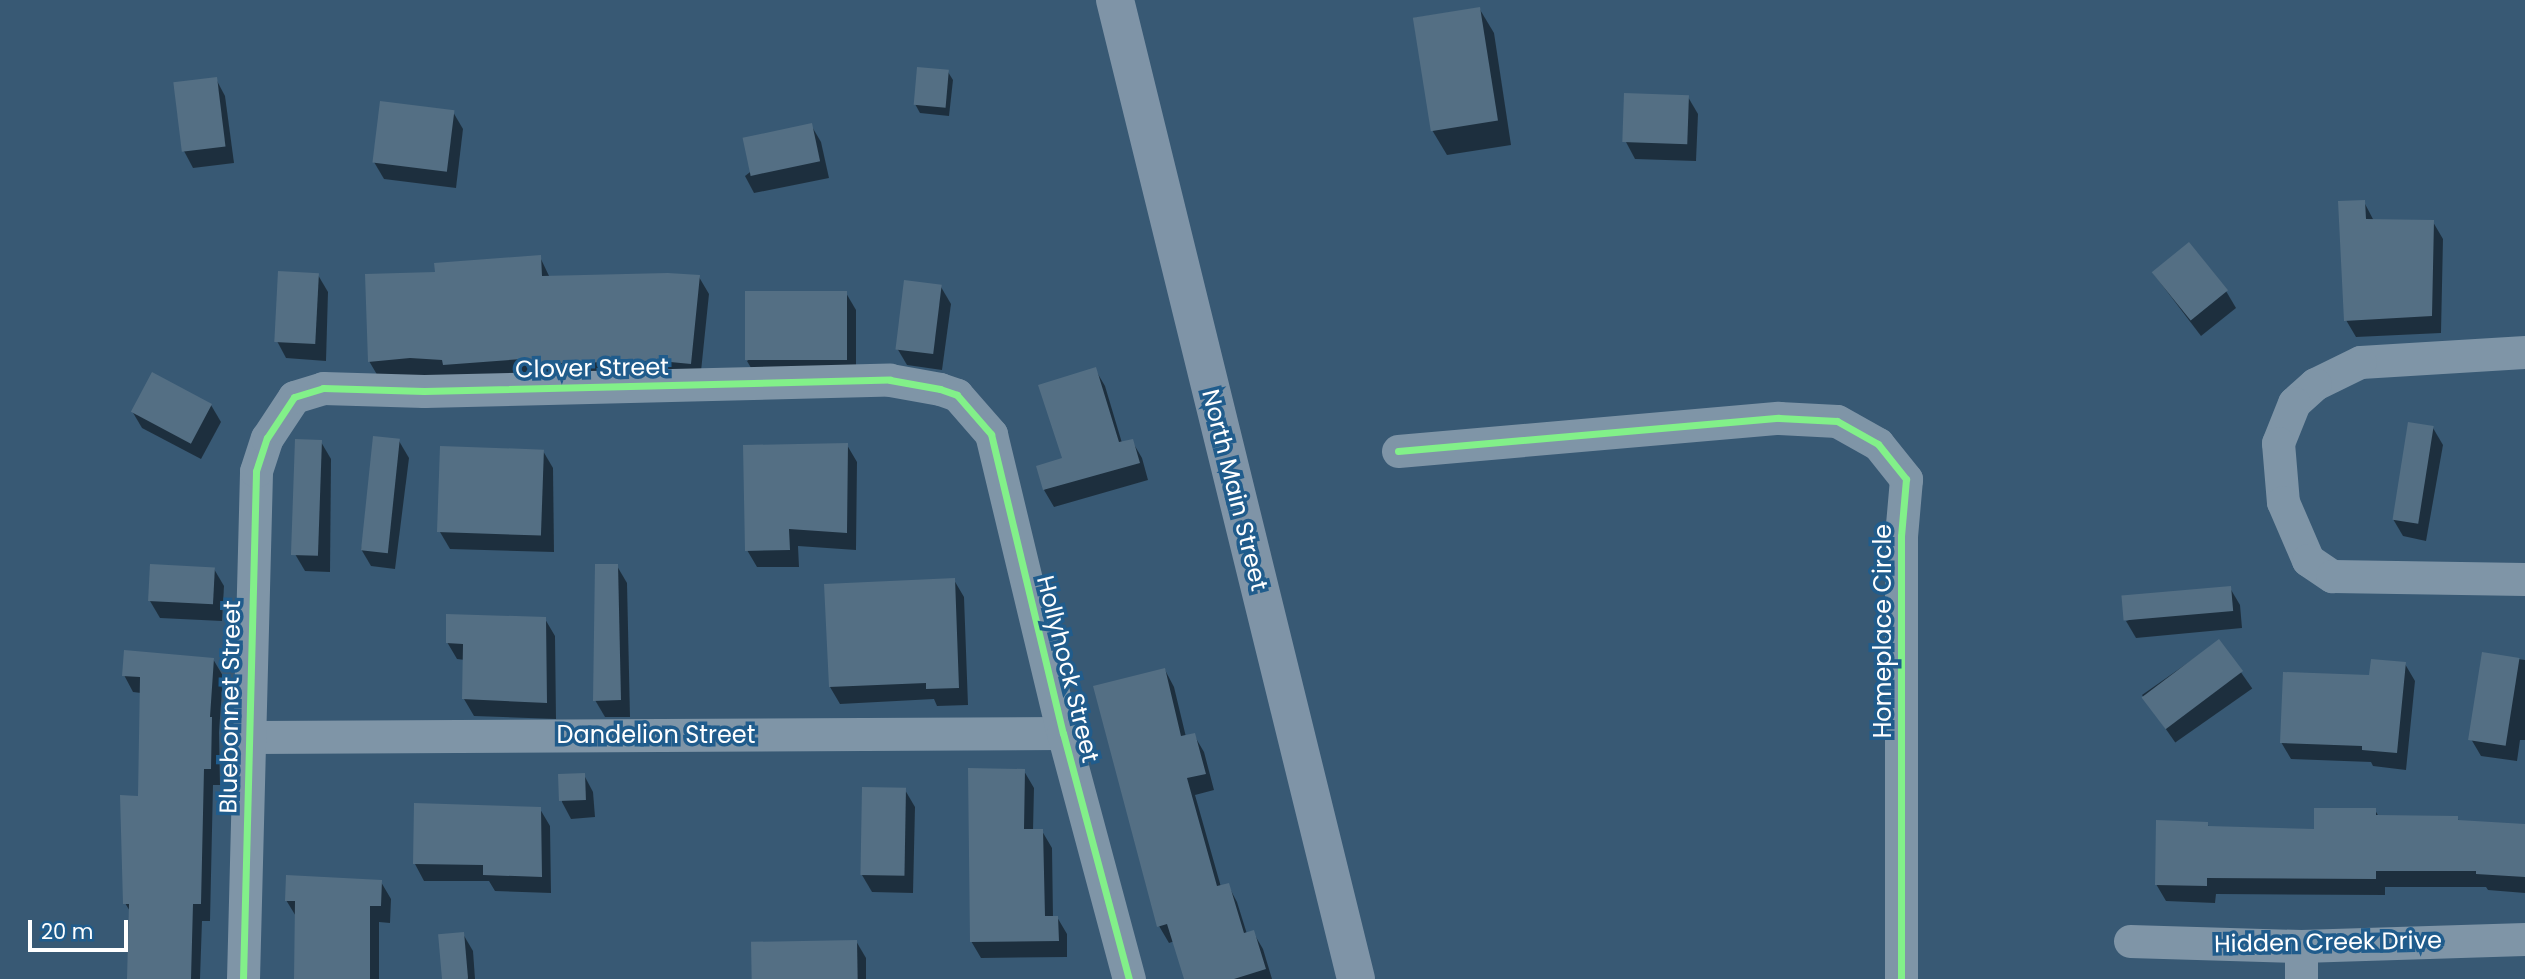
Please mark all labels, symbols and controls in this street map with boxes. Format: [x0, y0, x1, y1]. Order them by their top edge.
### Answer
street label: Clover Street [515, 352, 669, 384]
street label: North Main Street [1196, 386, 1274, 594]
street label: Homeplace Circle [1869, 524, 1897, 738]
street label: Hollyhock Street [1031, 573, 1105, 765]
street label: Bluebonnet Street [214, 600, 246, 814]
street label: Dandelion Street [557, 721, 755, 749]
scale bar [32, 906, 131, 950]
text: 20 m [41, 917, 94, 946]
street label: Hidden Creek Drive [2214, 926, 2442, 958]

